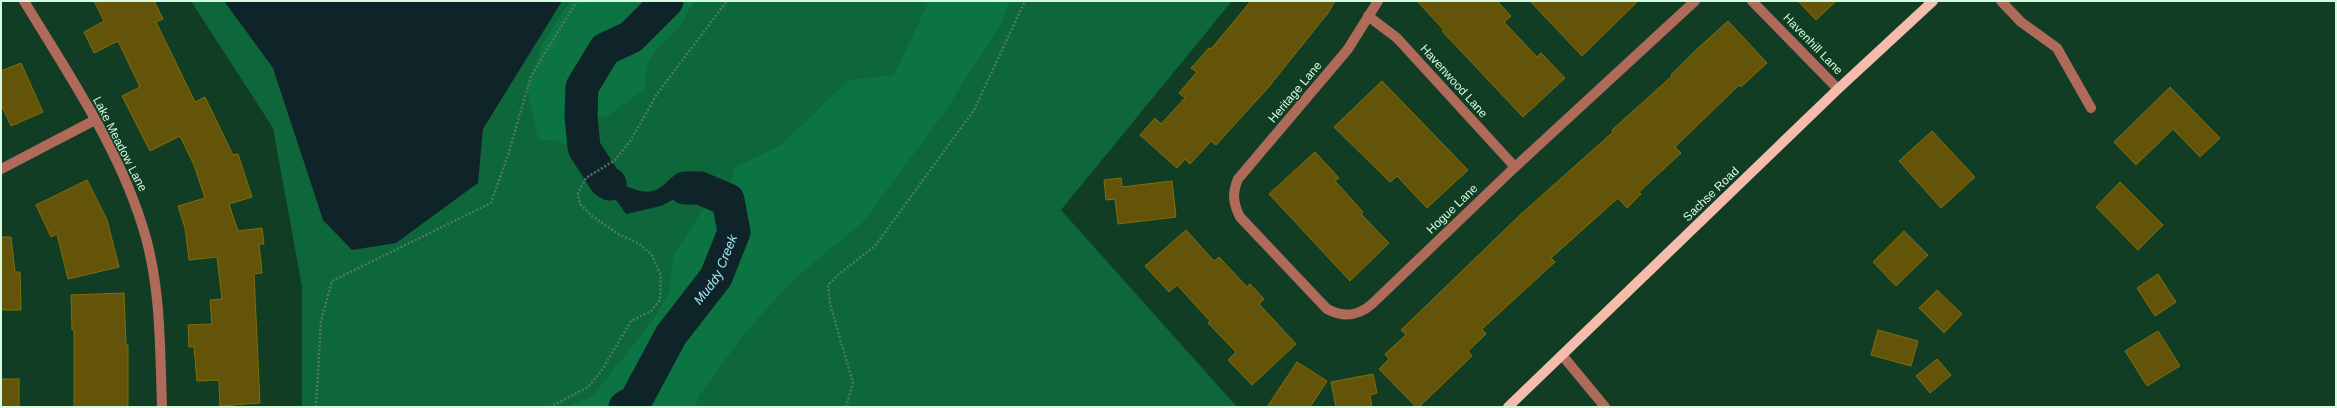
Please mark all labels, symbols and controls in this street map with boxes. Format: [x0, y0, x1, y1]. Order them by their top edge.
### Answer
street label: Havenhill Lane [1780, 11, 1846, 78]
street label: Havenwood Lane [1418, 42, 1491, 121]
street label: Heritage Lane [1265, 58, 1325, 125]
street label: Lake Meadow Lane [90, 94, 150, 194]
street label: Sachse Road [1680, 164, 1742, 224]
street label: Hogue Lane [1424, 181, 1481, 237]
water label: Muddy Creek [690, 231, 740, 307]

